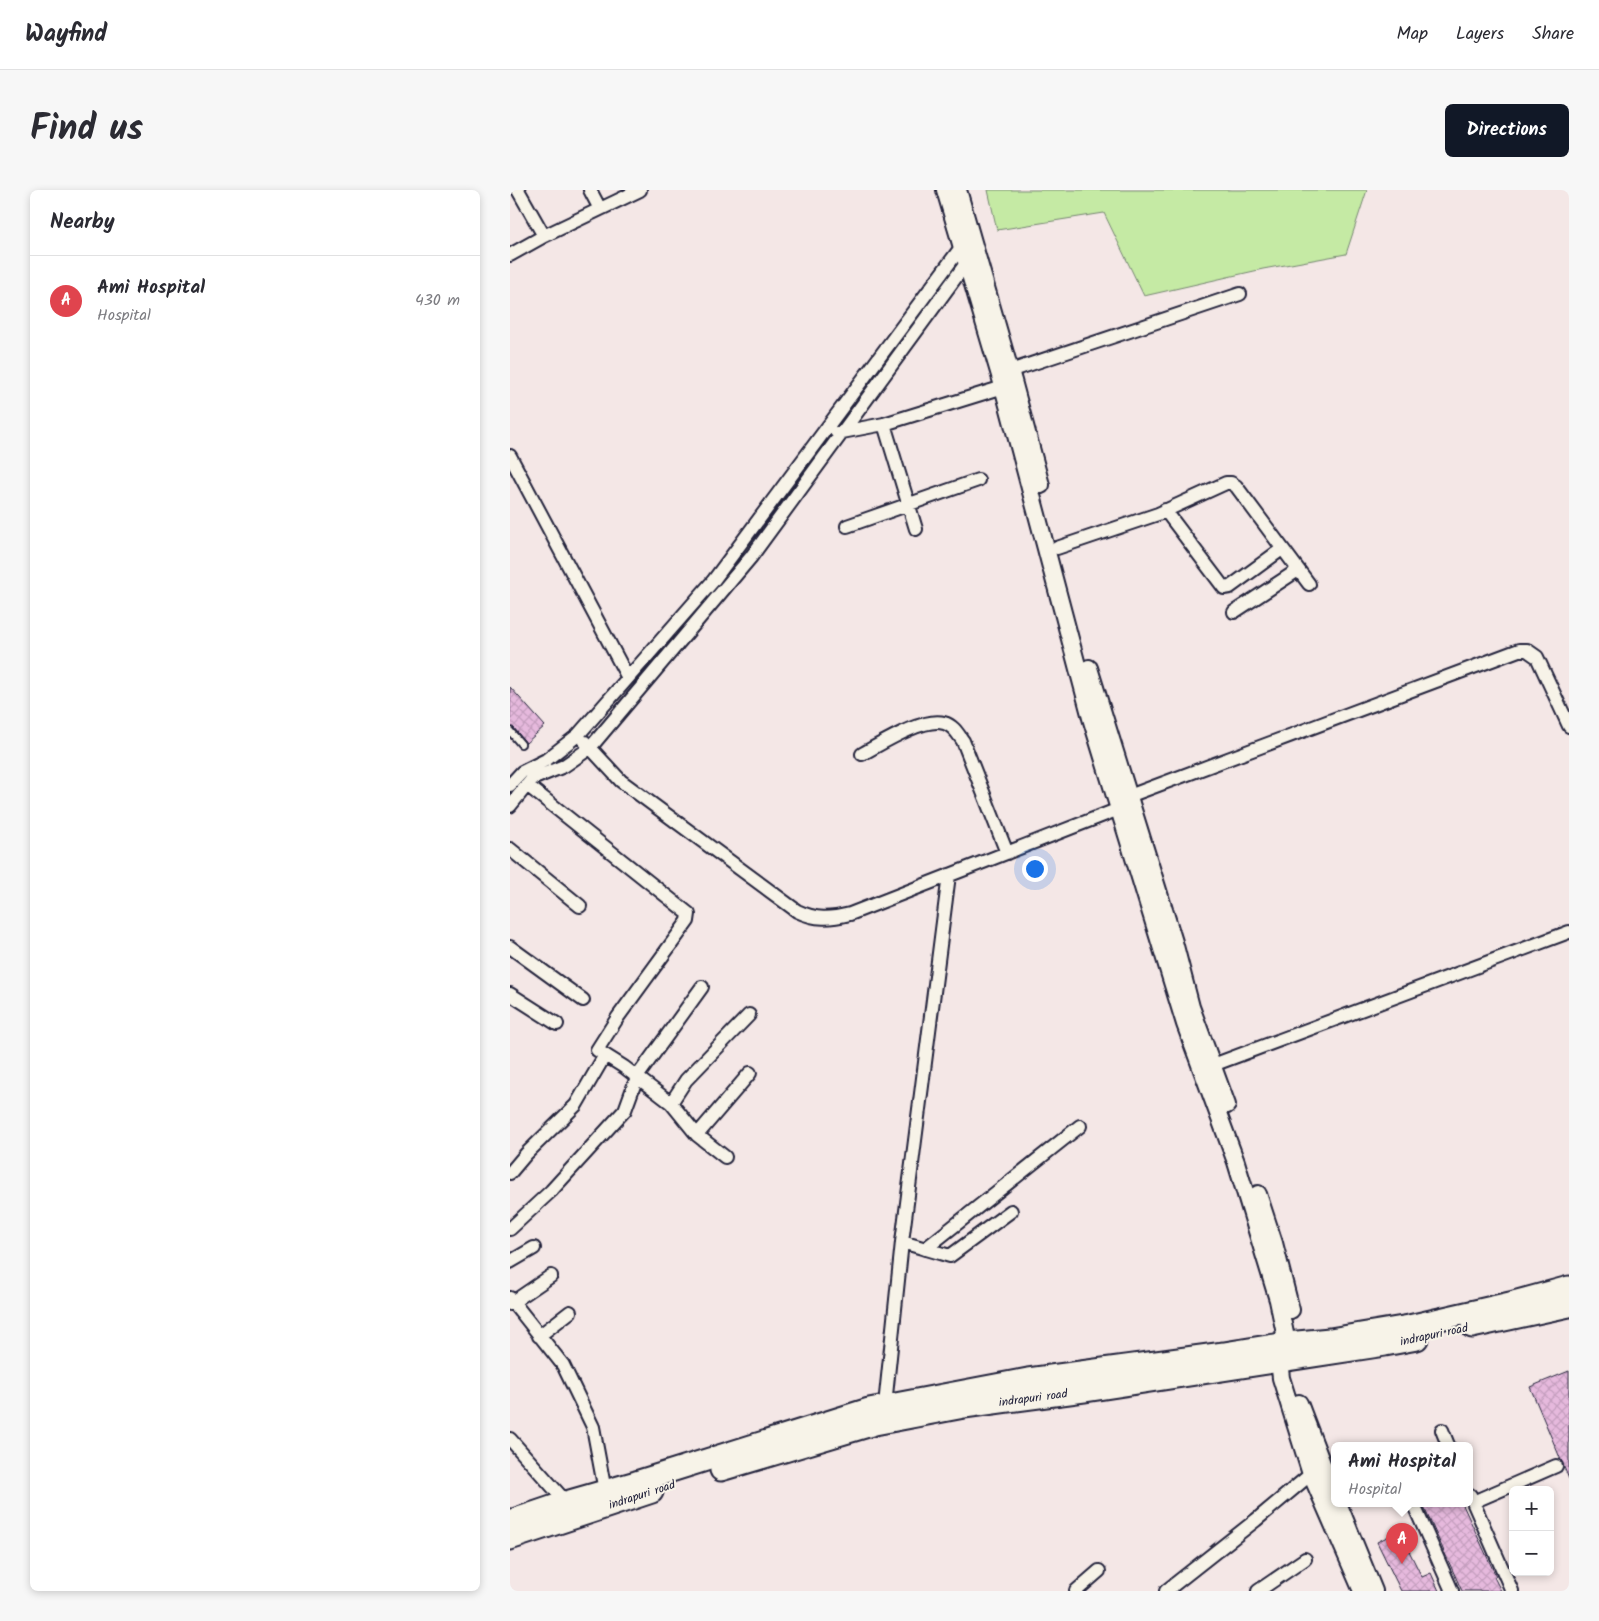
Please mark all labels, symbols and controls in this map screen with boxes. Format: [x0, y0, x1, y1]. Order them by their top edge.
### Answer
text: Wayfind [25, 15, 107, 54]
text: Map [1397, 20, 1428, 49]
text: Layers [1456, 20, 1504, 49]
text: Share [1532, 20, 1574, 49]
text: Find us [30, 102, 143, 158]
button: Directions [1445, 104, 1569, 157]
text: Nearby [50, 206, 115, 239]
text: Ami Hospital [97, 273, 205, 303]
text: A [61, 288, 71, 313]
text: 430 m [415, 288, 460, 313]
text: Hospital [97, 303, 151, 328]
your location [1022, 856, 1048, 882]
street label: indrapuri road [1398, 1318, 1471, 1351]
street label: indrapuri road [998, 1384, 1070, 1412]
popup [1331, 1442, 1473, 1507]
text: Ami Hospital [1348, 1447, 1456, 1477]
street label: indrapuri road [606, 1475, 679, 1515]
text: Hospital [1348, 1477, 1402, 1502]
map controls [1509, 1486, 1554, 1576]
button: + [1509, 1486, 1554, 1531]
pin: A [1386, 1523, 1418, 1564]
button: − [1509, 1531, 1554, 1576]

